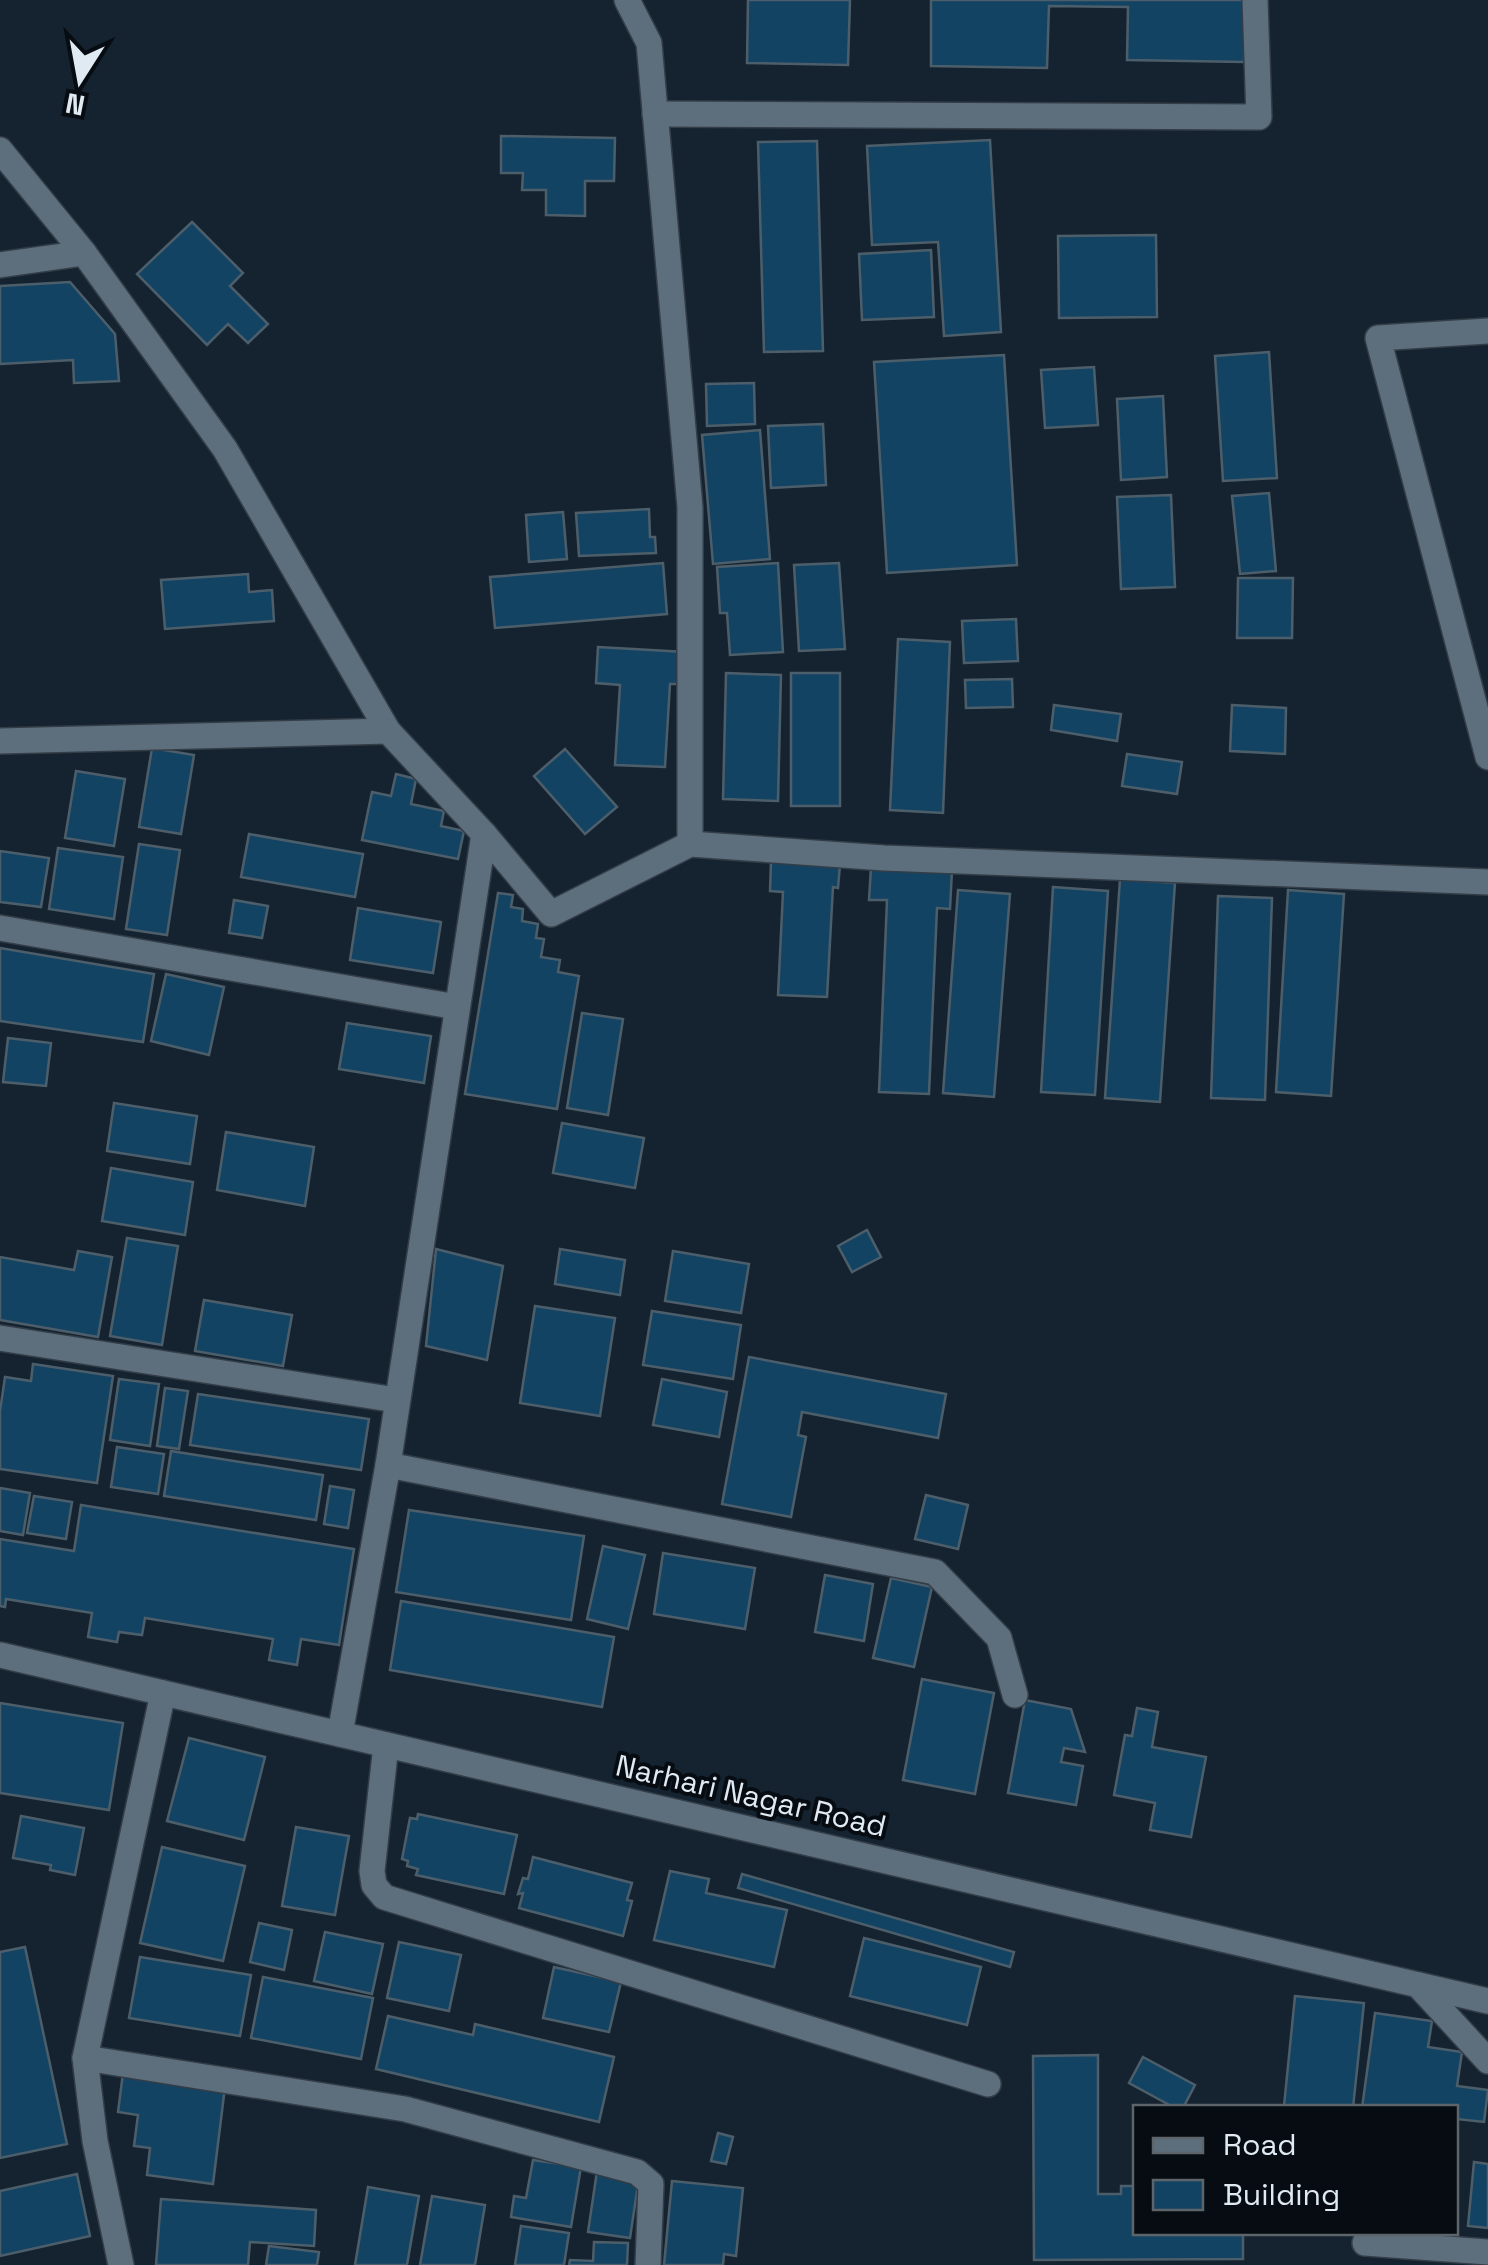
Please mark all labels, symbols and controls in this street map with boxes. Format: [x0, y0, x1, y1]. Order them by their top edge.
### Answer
north arrow [30, 30, 130, 130]
text: N [63, 85, 88, 124]
street label: Narhari Nagar Road [612, 1745, 890, 1846]
legend [1133, 2105, 1458, 2235]
text: Road [1223, 2125, 1297, 2164]
text: Building [1223, 2175, 1340, 2214]

